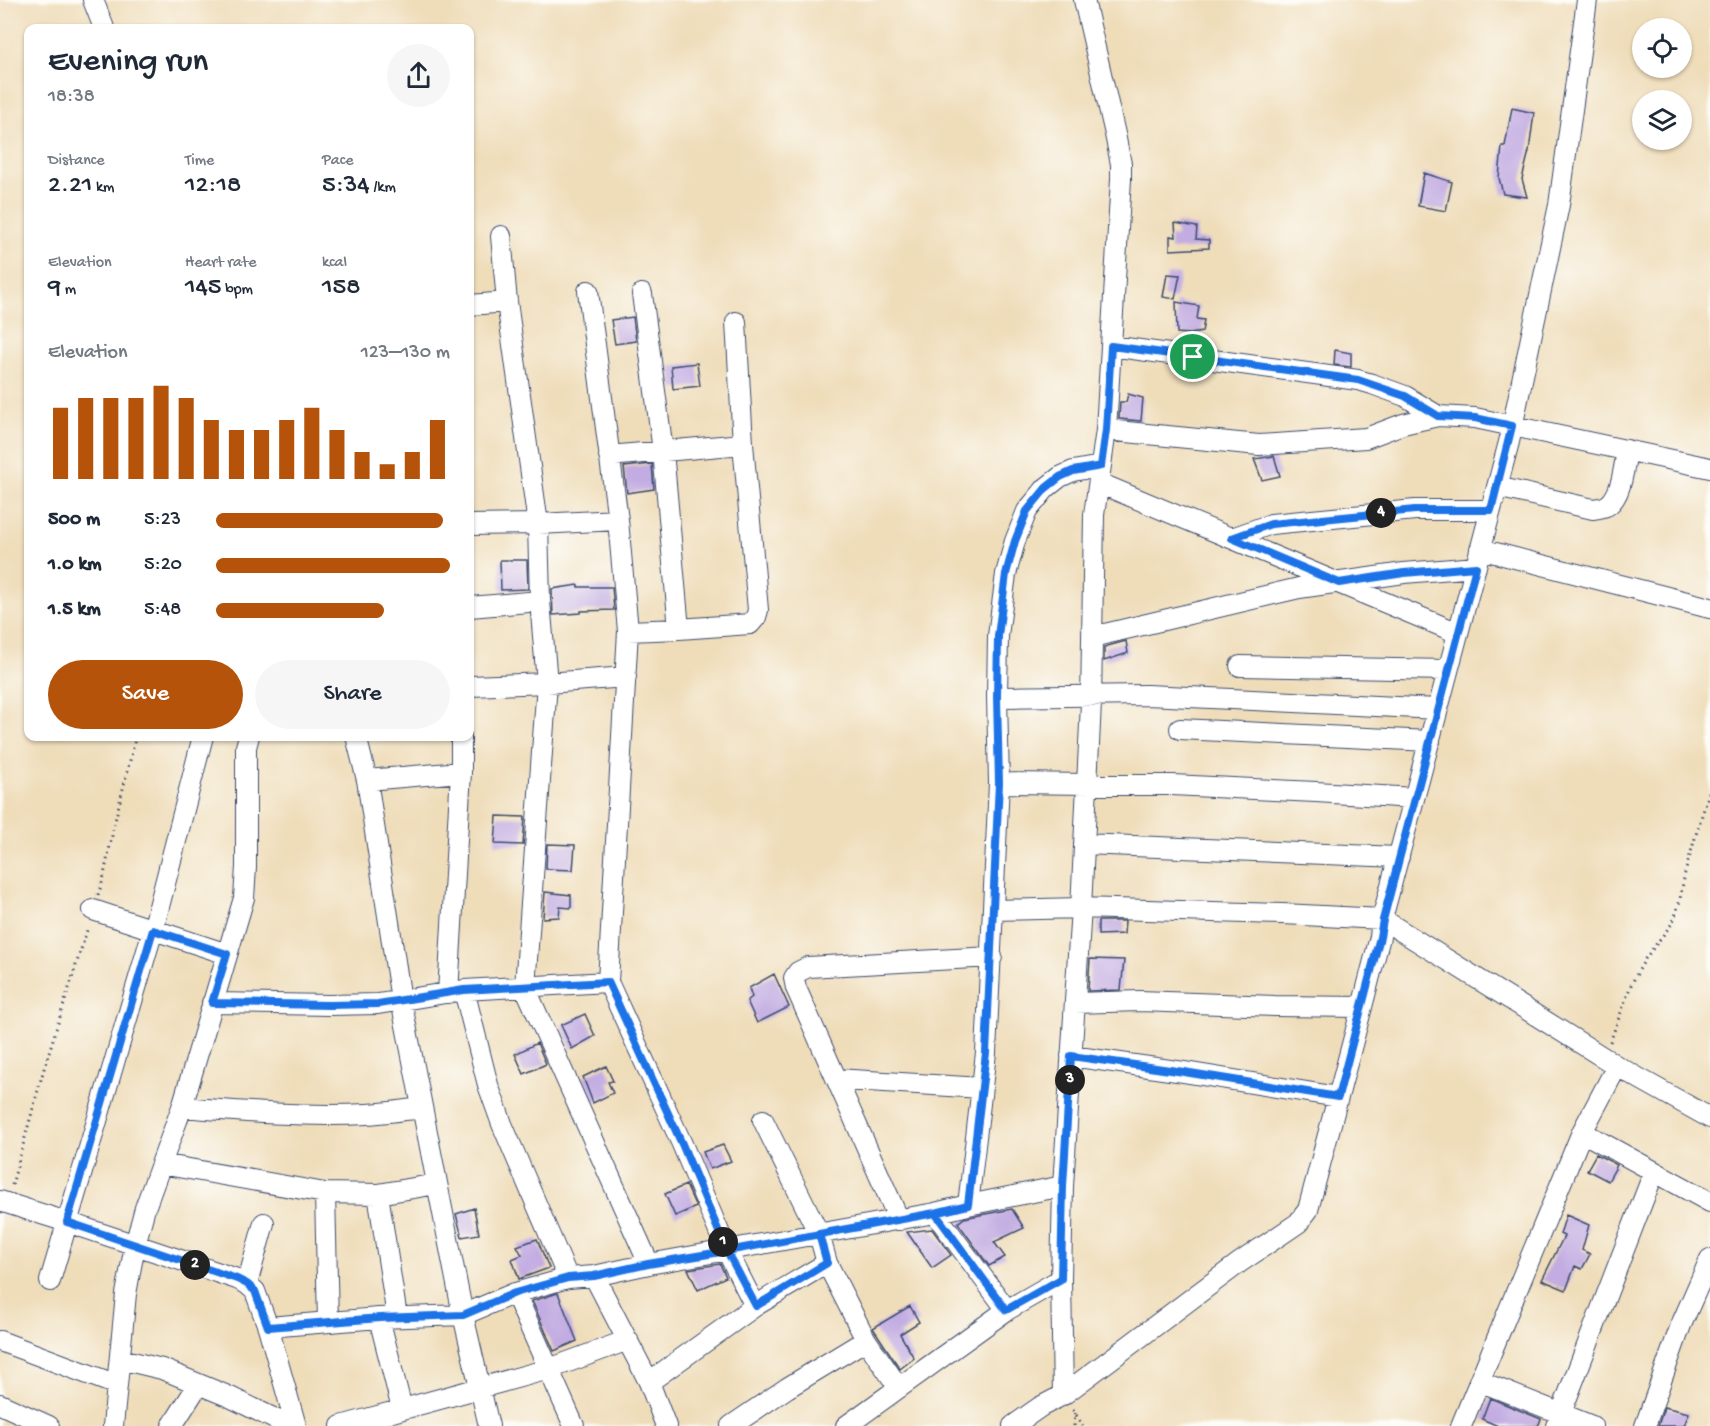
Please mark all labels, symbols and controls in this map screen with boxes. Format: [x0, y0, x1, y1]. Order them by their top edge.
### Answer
map controls [1632, 18, 1692, 150]
button: locate [1632, 18, 1692, 78]
text: Evening run [48, 44, 208, 82]
button: share [387, 44, 450, 107]
text: 18:38 [48, 86, 95, 109]
button: layers [1632, 90, 1692, 150]
text: Distance [48, 152, 105, 171]
text: Time [185, 152, 214, 171]
text: Pace [322, 152, 353, 171]
text: 2.21 [48, 171, 92, 202]
text: 12:18 [185, 171, 241, 202]
text: 5:34 [322, 171, 370, 202]
text: km [92, 179, 114, 198]
text: /km [370, 179, 396, 198]
text: Elevation [48, 254, 112, 273]
text: Heart rate [185, 254, 257, 273]
text: kcal [322, 254, 347, 273]
text: 9 [48, 273, 61, 304]
text: 145 [185, 273, 221, 304]
text: 158 [322, 273, 360, 304]
text: m [61, 281, 76, 300]
text: bpm [221, 281, 253, 300]
pin [1167, 331, 1218, 382]
icon: arrive [1176, 340, 1209, 373]
text: Elevation [48, 342, 128, 365]
text: 123–130 m [361, 342, 450, 365]
pin: 4 [1366, 498, 1396, 528]
text: 4 [1377, 503, 1385, 522]
text: 500 m [48, 509, 100, 532]
text: 5:23 [144, 509, 181, 532]
text: 1.0 km [48, 554, 102, 577]
text: 5:20 [144, 554, 182, 577]
text: 1.5 km [48, 599, 101, 622]
text: 5:48 [144, 599, 181, 622]
button: Save [48, 660, 243, 729]
button: Share [255, 660, 450, 729]
pin: 3 [1055, 1065, 1085, 1095]
text: 3 [1066, 1070, 1074, 1089]
pin: 1 [708, 1227, 738, 1257]
text: 1 [720, 1232, 726, 1251]
pin: 2 [180, 1250, 210, 1280]
text: 2 [191, 1255, 199, 1274]

